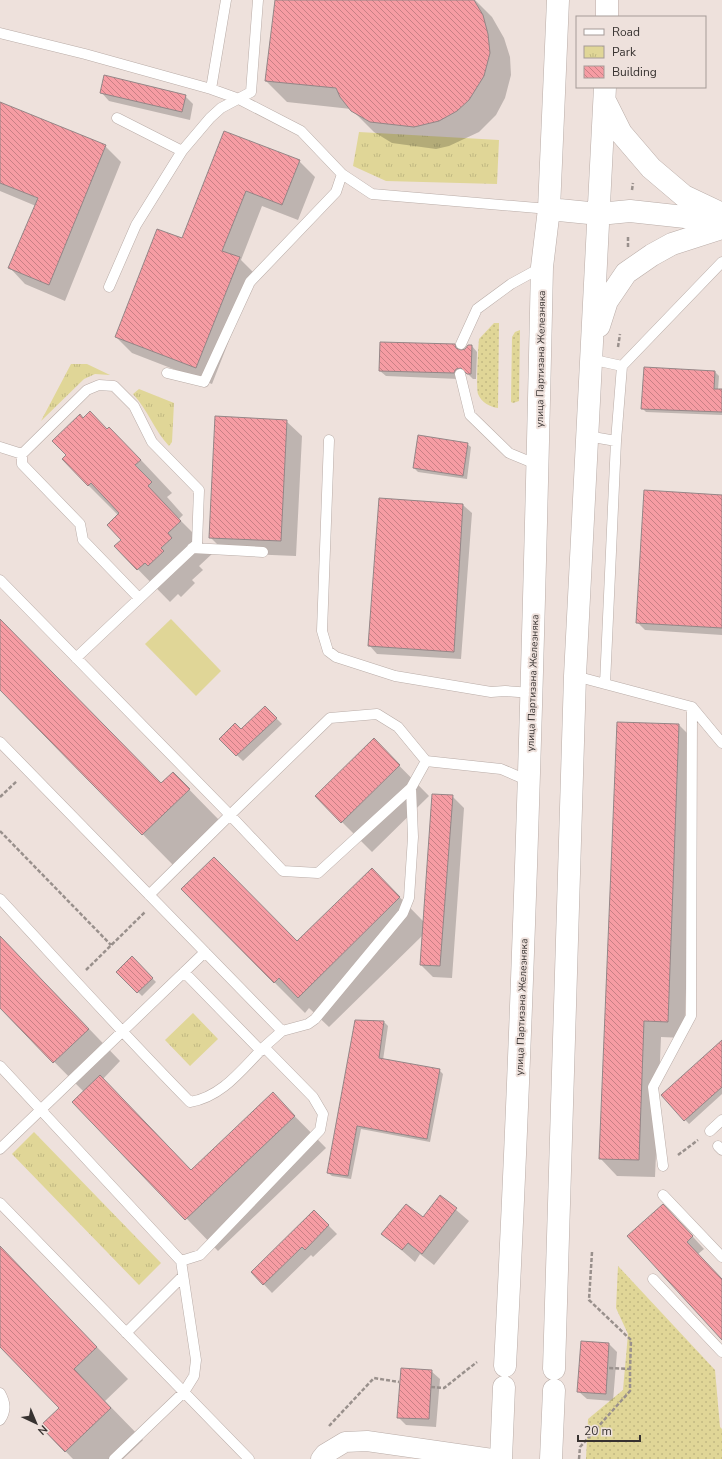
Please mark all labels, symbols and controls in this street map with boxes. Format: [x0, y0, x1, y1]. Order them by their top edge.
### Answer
legend [576, 16, 706, 88]
text: Road [612, 24, 640, 40]
text: Park [612, 44, 637, 60]
text: Building [612, 64, 657, 80]
street label: улица Партизана Железняка [533, 290, 549, 428]
street label: улица Партизана Железняка [524, 614, 542, 752]
street label: улица Партизана Железняка [513, 938, 531, 1076]
north arrow [16, 1403, 56, 1443]
scale bar [578, 1417, 640, 1443]
text: N [34, 1422, 51, 1438]
text: 20 m [584, 1423, 612, 1439]

